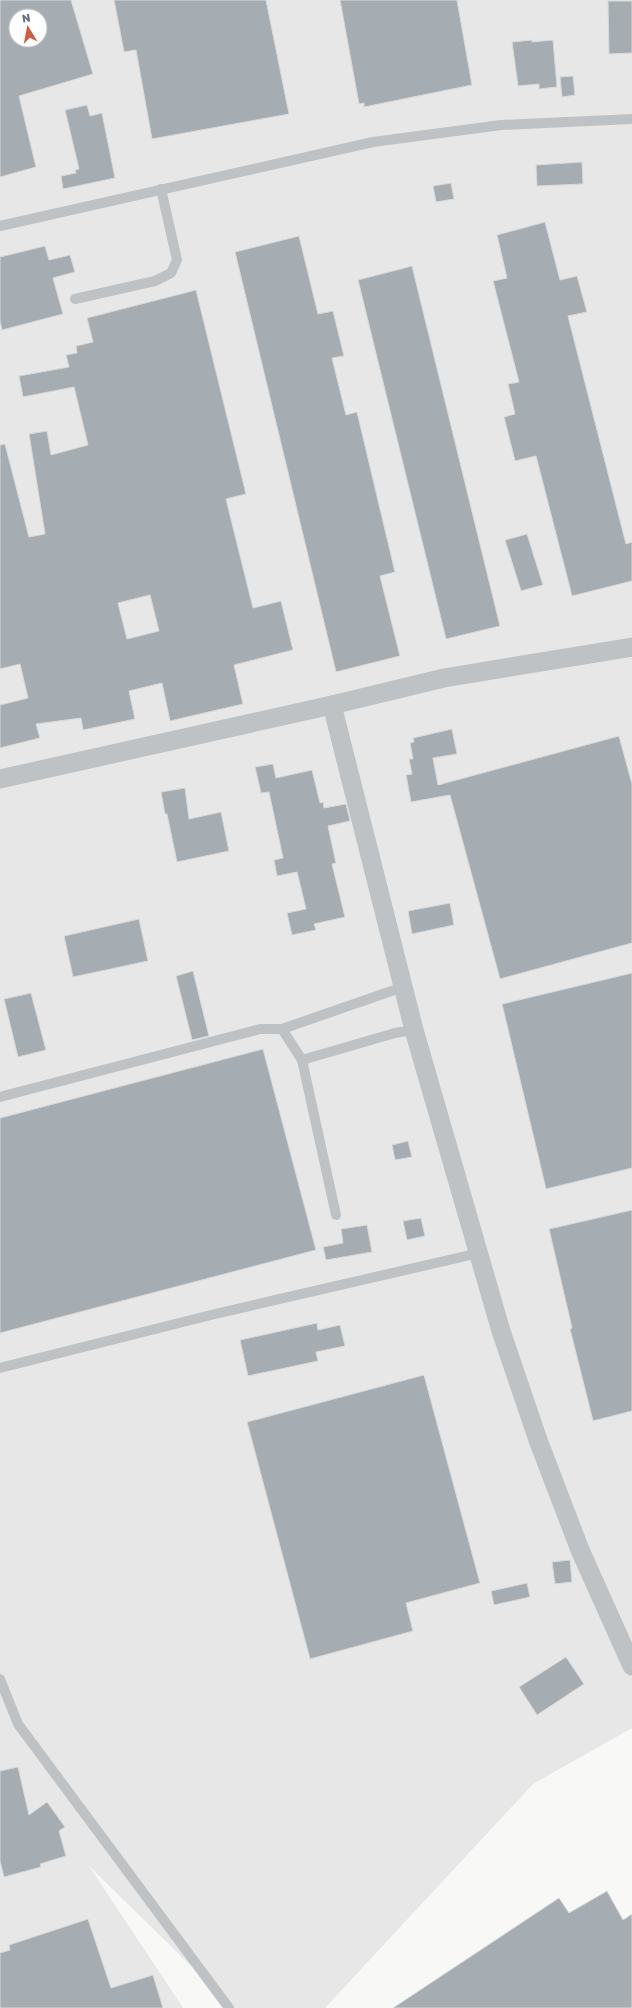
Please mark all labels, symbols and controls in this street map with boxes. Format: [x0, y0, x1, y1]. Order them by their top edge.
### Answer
north arrow [8, 8, 48, 48]
text: N [21, 11, 31, 25]

